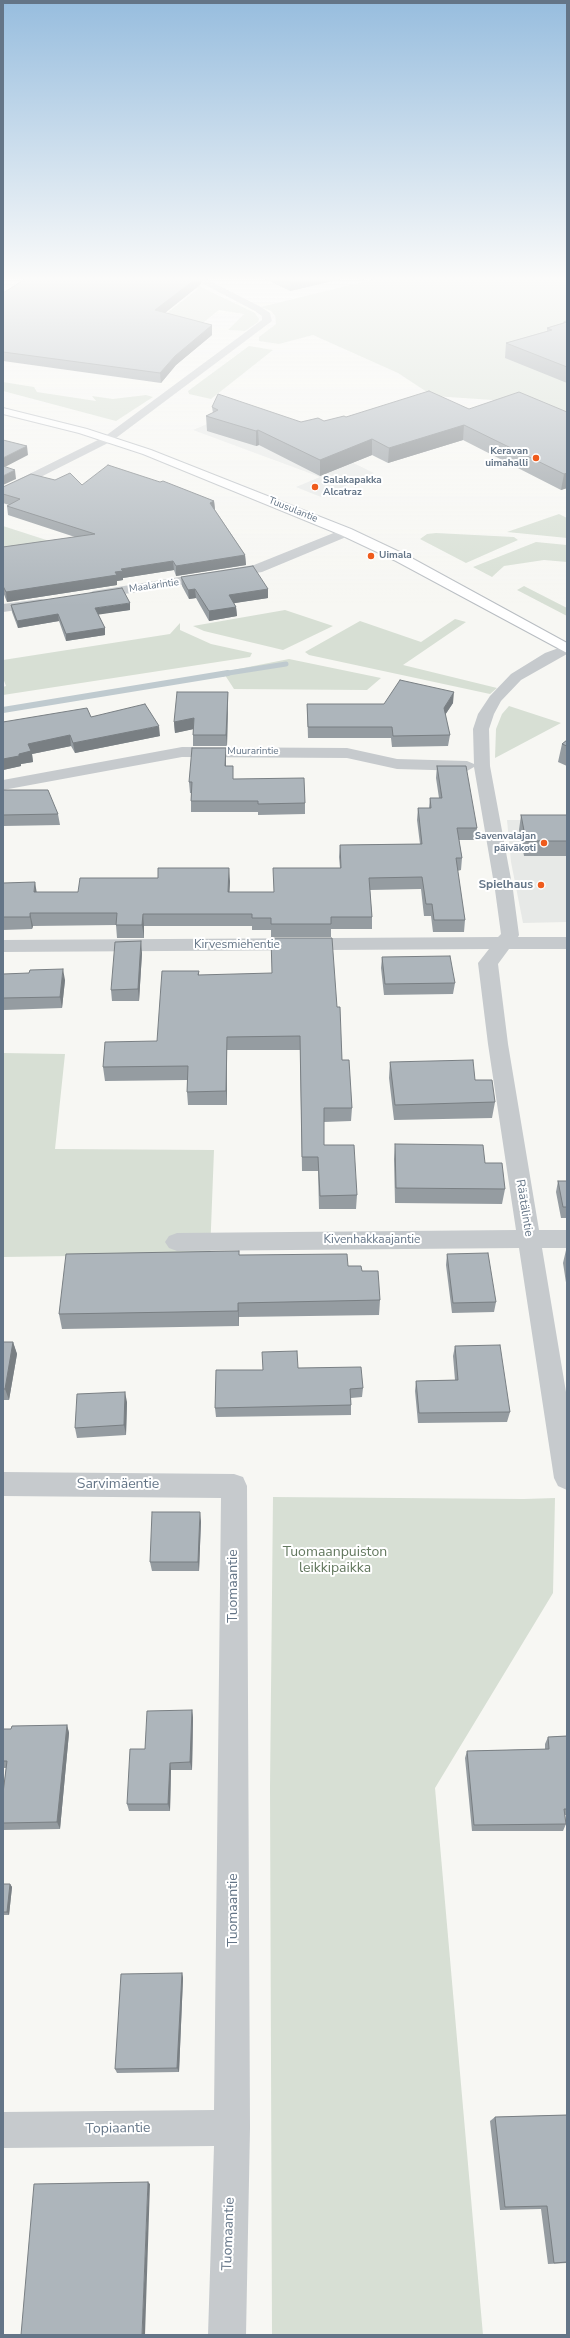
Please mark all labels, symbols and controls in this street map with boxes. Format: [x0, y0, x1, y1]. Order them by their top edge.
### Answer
place label: Keravan uimahalli [485, 446, 528, 470]
marker: Keravan uimahalli [531, 453, 541, 463]
place label: Salakapakka Alcatraz [323, 475, 382, 498]
marker: Salakapakka Alcatraz [310, 482, 320, 492]
street label: Tuusulantie [267, 495, 319, 525]
place label: Uimala [379, 550, 412, 562]
marker: Uimala [366, 551, 376, 561]
street label: Maalarintie [128, 577, 180, 595]
street label: Muurarintie [227, 746, 279, 758]
place label: Savenvalajan päiväkoti [475, 831, 536, 854]
marker: Savenvalajan päiväkoti [539, 838, 549, 848]
place label: Spielhaus [478, 878, 533, 892]
marker: Spielhaus [536, 880, 546, 890]
street label: Kirvesmiehentie [194, 938, 280, 952]
street label: Räätälintie [512, 1178, 536, 1238]
street label: Kivenhakkaajantie [324, 1233, 420, 1247]
street label: Sarvimäentie [77, 1477, 159, 1493]
park label: Tuomaanpuiston leikkipaikka [283, 1545, 387, 1578]
street label: Tuomaantie [226, 1549, 242, 1623]
street label: Tuomaantie [226, 1873, 242, 1947]
street label: Topiaantie [85, 2120, 151, 2138]
street label: Tuomaantie [219, 2197, 239, 2271]

